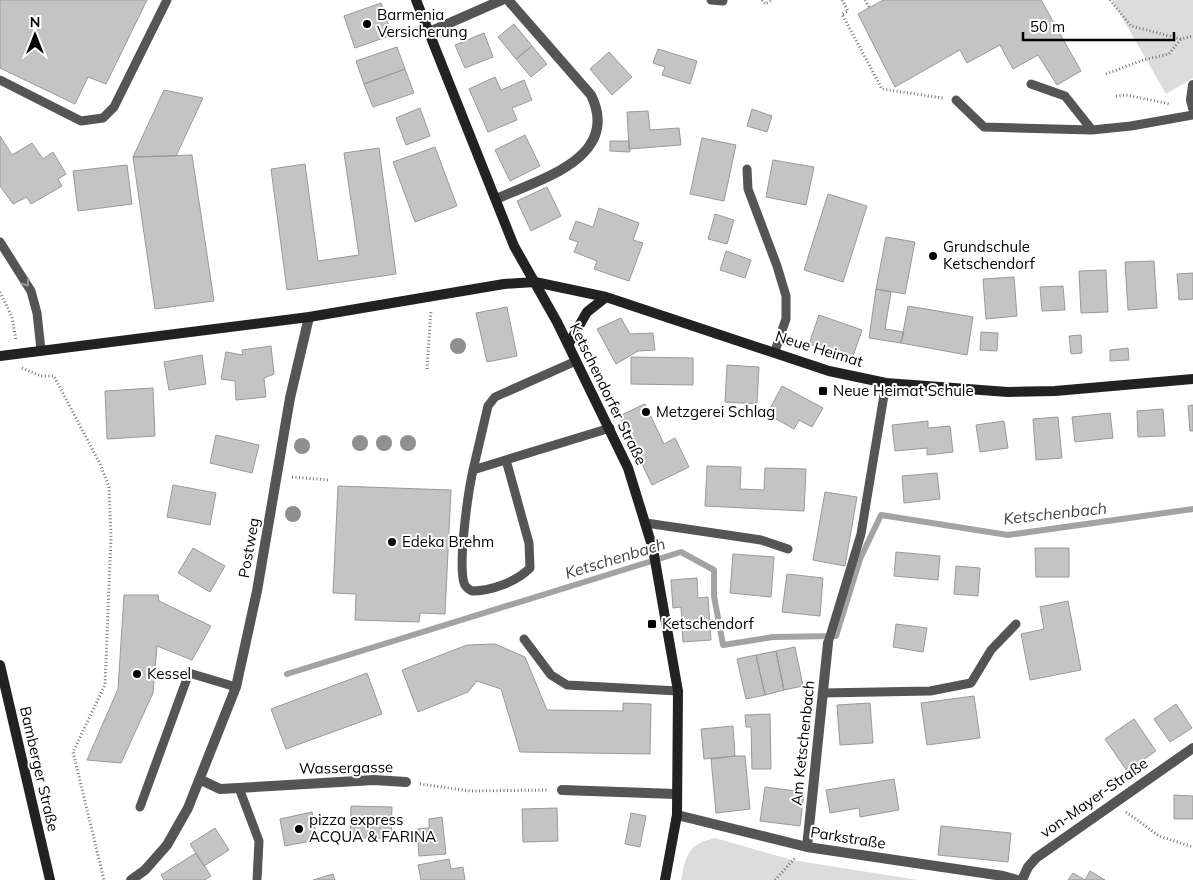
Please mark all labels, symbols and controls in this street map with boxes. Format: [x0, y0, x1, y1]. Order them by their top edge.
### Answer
place label: Barmenia Versicherung [377, 5, 467, 41]
north arrow [10, 10, 60, 60]
scale bar [1023, 10, 1174, 42]
text: N [30, 13, 40, 31]
text: 50 m [1030, 17, 1065, 36]
marker: Barmenia Versicherung [361, 18, 373, 30]
place label: Grundschule Ketschendorf [943, 237, 1036, 273]
marker: Grundschule Ketschendorf [927, 250, 939, 262]
one-way arrow [19, 278, 29, 287]
street label: Ketschendorfer Straße [566, 320, 651, 468]
street label: Neue Heimat [773, 326, 865, 371]
place label: Neue Heimat Schule [833, 381, 974, 400]
marker: Neue Heimat Schule [817, 385, 829, 397]
place label: Metzgerei Schlag [656, 402, 775, 421]
marker: Metzgerei Schlag [640, 406, 652, 418]
water label: Ketschenbach [1002, 498, 1108, 528]
street label: Postweg [234, 516, 263, 580]
place label: Edeka Brehm [402, 532, 494, 551]
water label: Ketschenbach [562, 533, 668, 583]
marker: Edeka Brehm [386, 536, 398, 548]
place label: Ketschendorf [662, 614, 755, 633]
marker: Ketschendorf [646, 618, 658, 630]
place label: Kessel [147, 664, 191, 683]
marker: Kessel [131, 668, 143, 680]
street label: Am Ketschenbach [786, 679, 819, 806]
street label: Bamberger Straße [16, 704, 63, 833]
street label: von-Mayer-Straße [1036, 753, 1151, 842]
street label: Wassergasse [299, 757, 393, 778]
place label: pizza express ACQUA & FARINA [309, 810, 436, 846]
street label: Parkstraße [809, 822, 887, 853]
marker: pizza express ACQUA & FARINA [293, 823, 305, 835]

